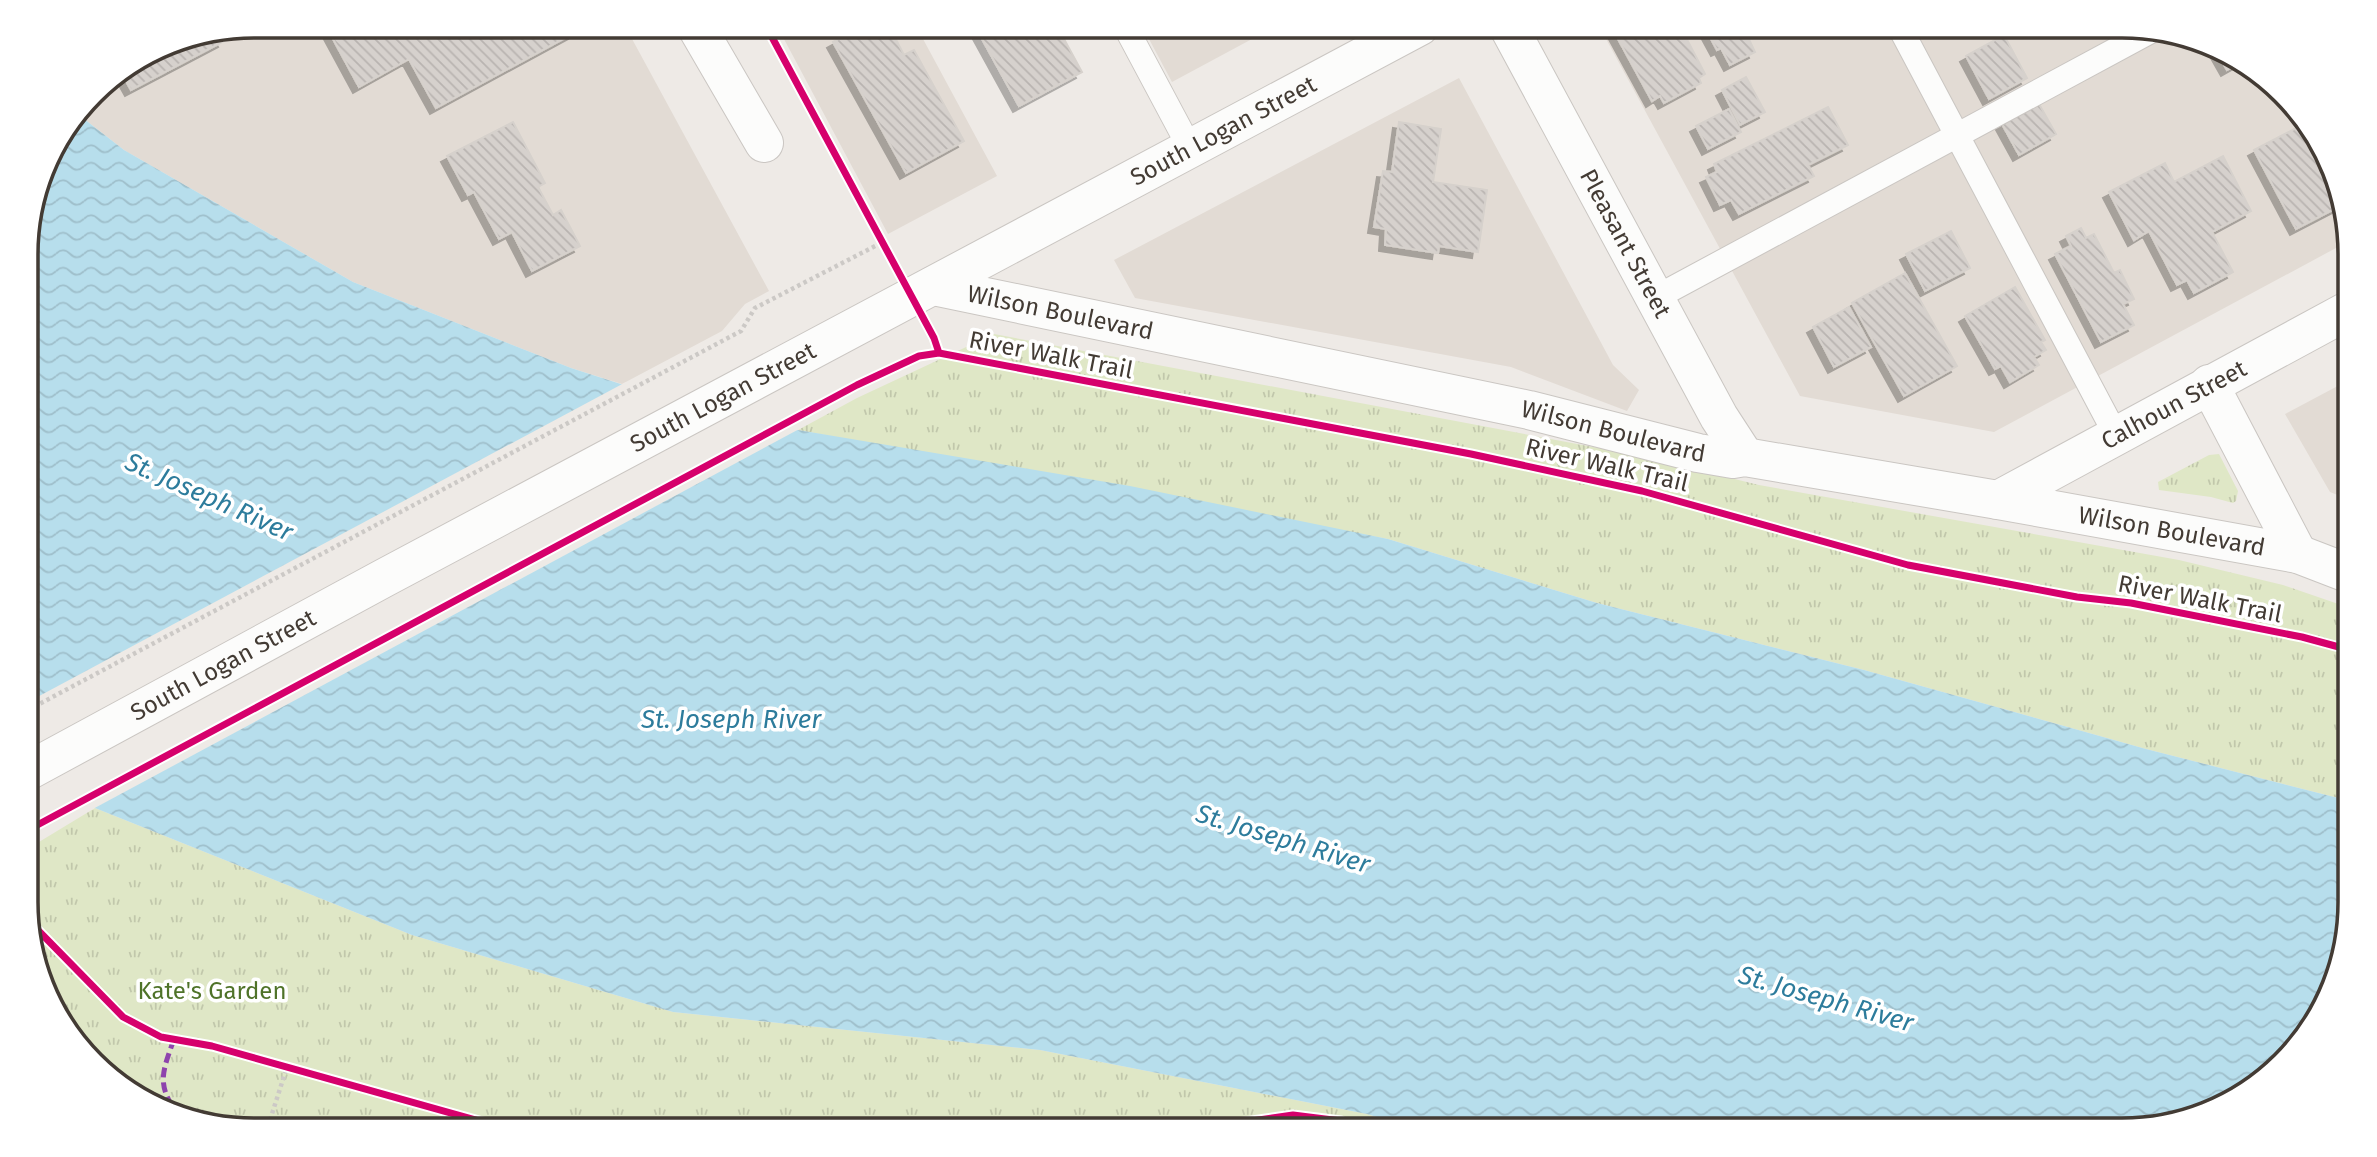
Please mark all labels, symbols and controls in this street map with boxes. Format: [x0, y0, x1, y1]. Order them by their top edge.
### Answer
street label: South Logan Street [1126, 70, 1321, 192]
street label: Pleasant Street [1574, 164, 1677, 323]
street label: Wilson Boulevard [965, 279, 1156, 345]
street label: River Walk Trail [967, 325, 1135, 385]
street label: South Logan Street [625, 336, 821, 458]
street label: Calhoun Street [2097, 354, 2252, 455]
street label: Wilson Boulevard [1518, 395, 1708, 468]
street label: River Walk Trail [1523, 433, 1691, 497]
water label: St. Joseph River [119, 446, 299, 548]
street label: Wilson Boulevard [2076, 501, 2267, 562]
street label: River Walk Trail [2116, 569, 2284, 629]
street label: South Logan Street [126, 604, 321, 727]
water label: St. Joseph River [640, 704, 822, 735]
water label: St. Joseph River [1191, 798, 1375, 880]
water label: St. Joseph River [1734, 959, 1918, 1039]
park label: Kate's Garden [138, 977, 287, 1005]

